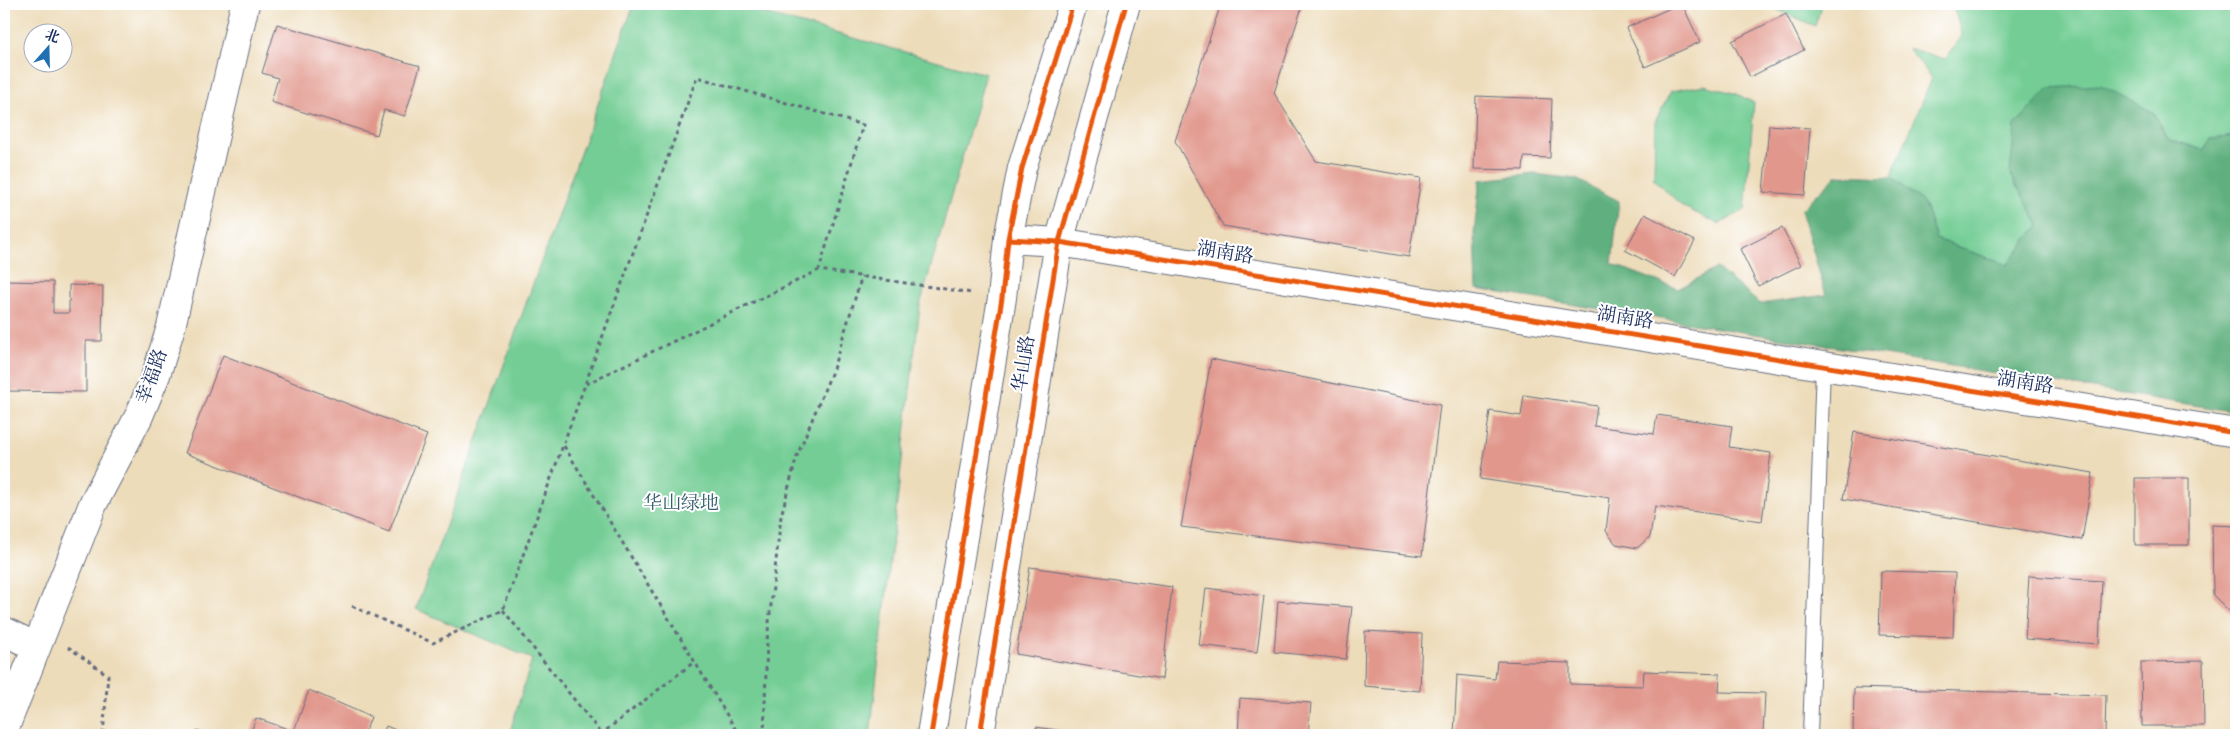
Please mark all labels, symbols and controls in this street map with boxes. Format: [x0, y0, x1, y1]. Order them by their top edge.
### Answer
north arrow [22, 22, 72, 72]
text: 北 [42, 26, 62, 49]
street label: 湖南路 [1195, 236, 1255, 272]
street label: 湖南路 [1595, 301, 1655, 337]
street label: 华山路 [1007, 334, 1043, 394]
street label: 幸福路 [131, 346, 175, 408]
street label: 湖南路 [1995, 366, 2055, 402]
park label: 华山绿地 [643, 491, 719, 518]

